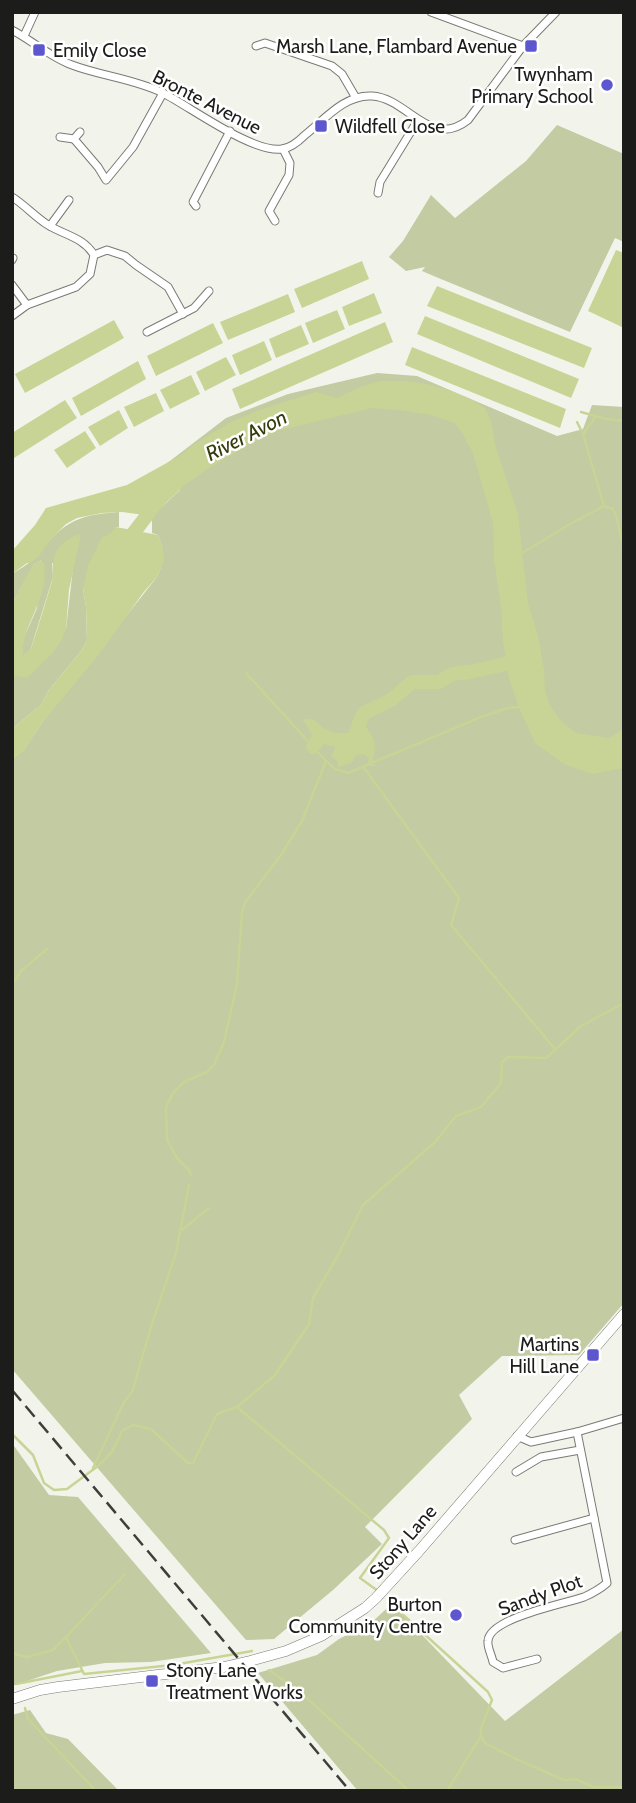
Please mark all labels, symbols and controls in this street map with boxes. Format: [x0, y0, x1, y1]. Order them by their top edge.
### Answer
place label: Marsh Lane, Flambard Avenue [276, 35, 517, 58]
marker: Marsh Lane, Flambard Avenue [523, 38, 539, 54]
place label: Emily Close [53, 39, 147, 62]
marker: Emily Close [31, 42, 47, 58]
place label: Twynham Primary School [471, 63, 594, 108]
street label: Bronte Avenue [149, 65, 265, 139]
marker: Twynham Primary School [599, 77, 615, 93]
place label: Wildfell Close [335, 115, 445, 138]
marker: Wildfell Close [313, 118, 329, 134]
water label: River Avon [201, 404, 291, 466]
place label: Martins Hill Lane [509, 1333, 579, 1378]
marker: Martins Hill Lane [585, 1347, 601, 1363]
street label: Stony Lane [365, 1500, 442, 1584]
street label: Sandy Plot [495, 1569, 585, 1621]
place label: Burton Community Centre [288, 1593, 442, 1638]
marker: Burton Community Centre [448, 1607, 464, 1623]
place label: Stony Lane Treatment Works [166, 1659, 303, 1704]
marker: Stony Lane Treatment Works [144, 1673, 160, 1689]

